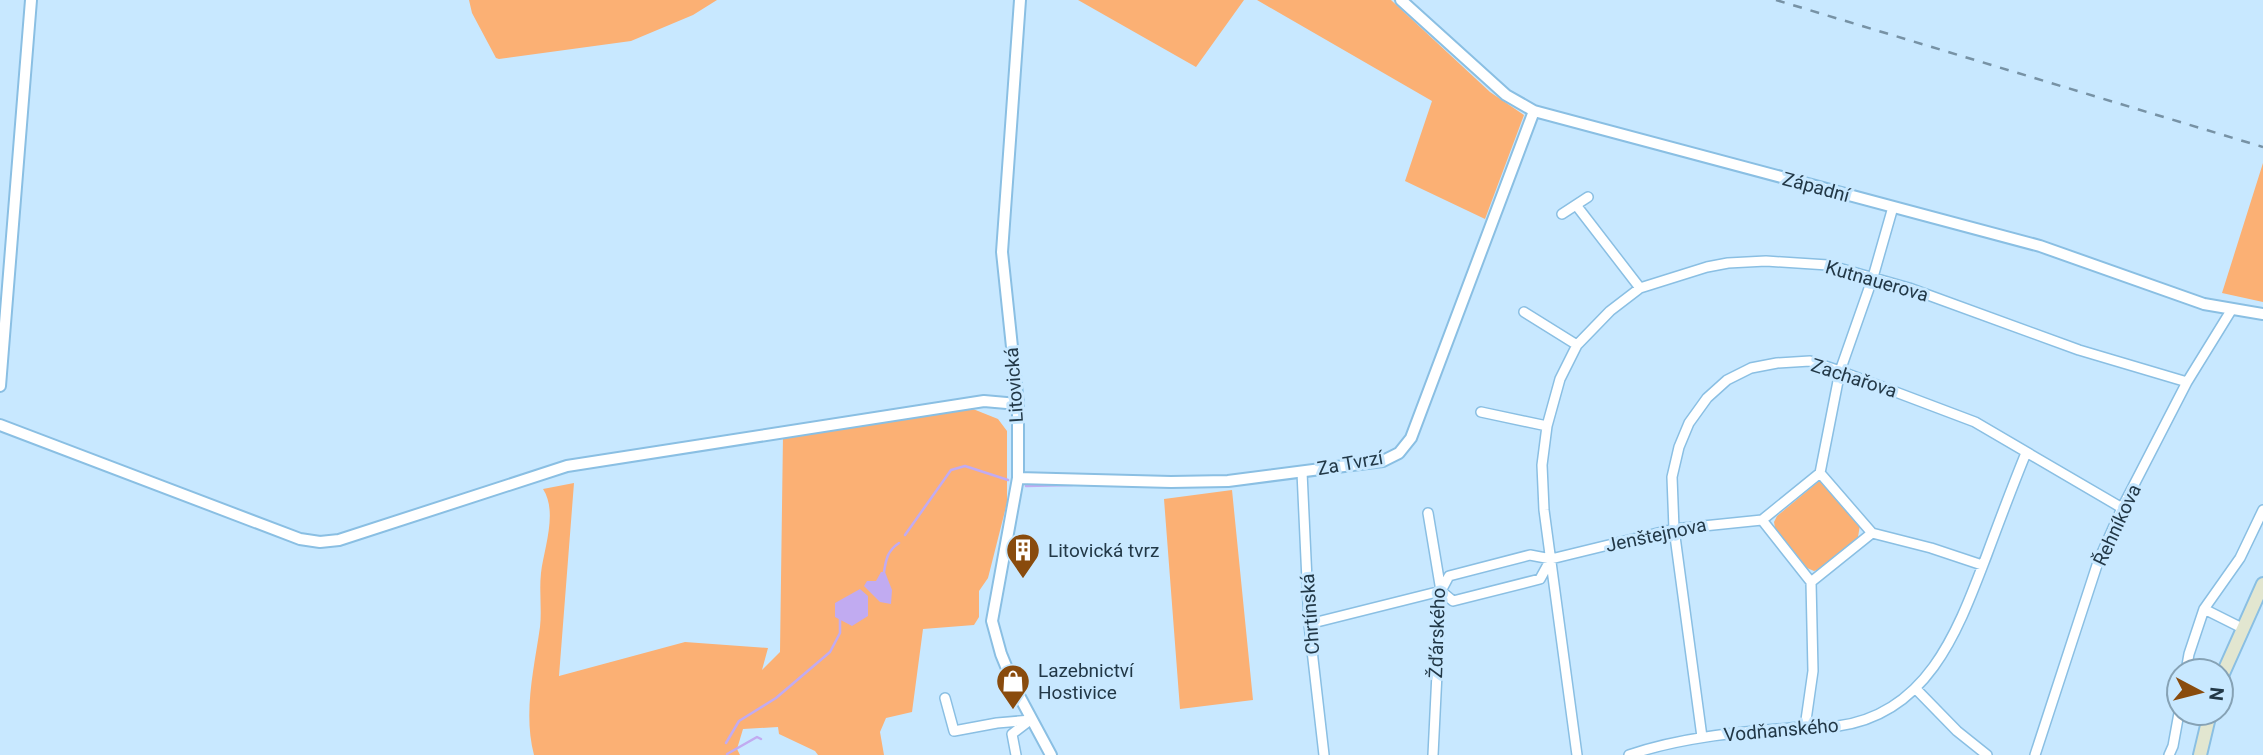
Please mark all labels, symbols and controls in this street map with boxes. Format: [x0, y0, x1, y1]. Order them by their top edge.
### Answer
street label: Západní [1780, 167, 1853, 207]
street label: Kutnauerova [1823, 255, 1931, 307]
street label: Litovická [1000, 347, 1028, 423]
street label: Zachařova [1808, 353, 1900, 403]
street label: Za Tvrzí [1315, 446, 1386, 480]
street label: Řehníkova [2088, 481, 2146, 569]
street label: Jenštejnova [1604, 513, 1708, 557]
building icon: Litovická tvrz [1004, 531, 1042, 580]
place label: Litovická tvrz [1048, 539, 1159, 562]
street label: Chrtínská [1296, 573, 1324, 655]
street label: Žďárského [1424, 587, 1450, 679]
north arrow [2165, 657, 2235, 727]
place label: Lazebnictví Hostivice [1038, 659, 1135, 704]
shop icon: Lazebnictví Hostivice [994, 662, 1032, 711]
text: N [2204, 686, 2229, 702]
street label: Vodňanského [1723, 714, 1839, 746]

